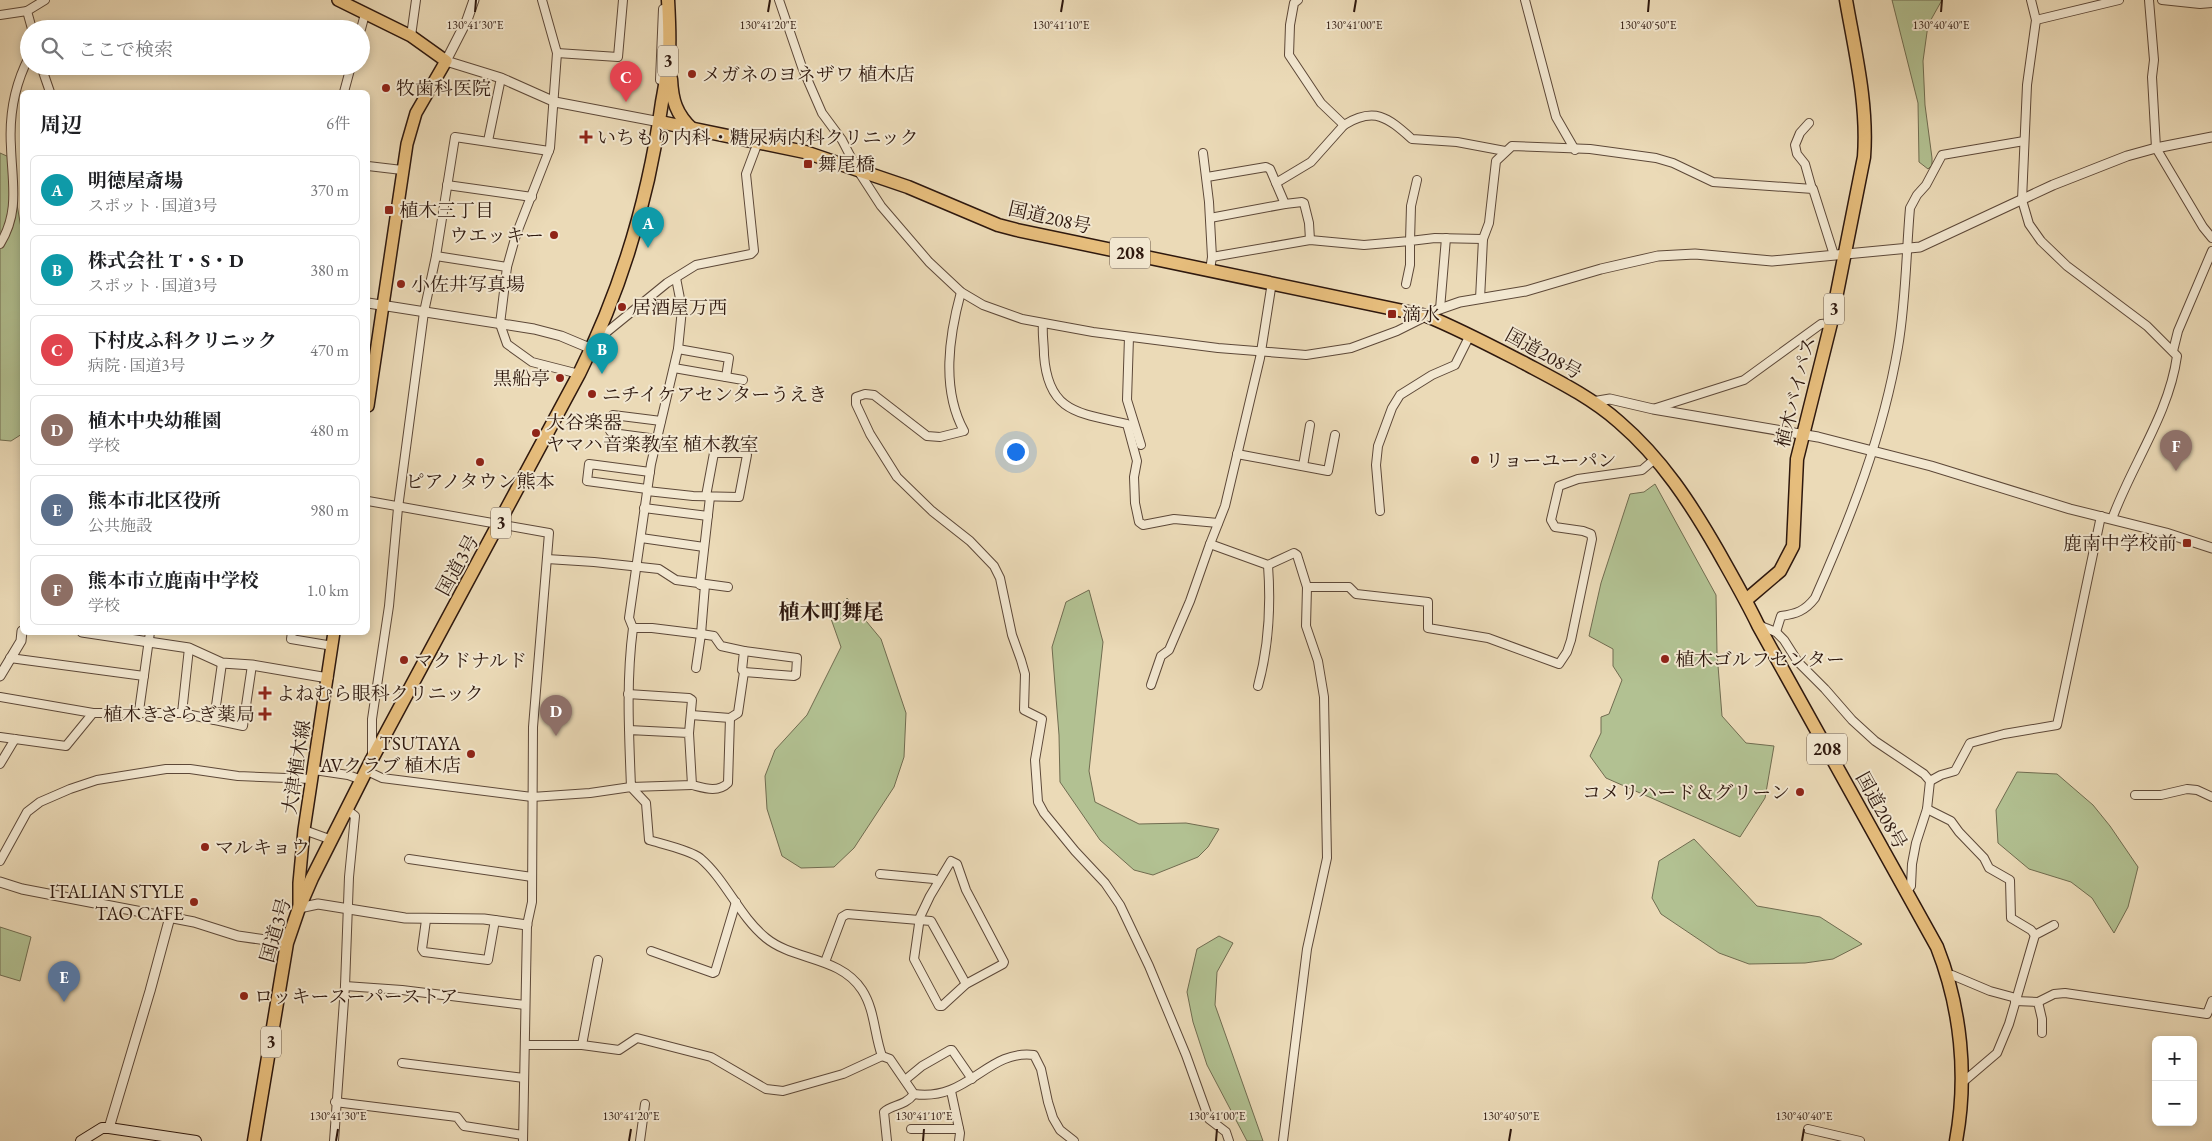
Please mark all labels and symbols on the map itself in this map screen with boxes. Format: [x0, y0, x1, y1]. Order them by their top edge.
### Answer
text: 130°41'30"E [447, 17, 504, 33]
text: 130°41'20"E [740, 17, 797, 33]
text: 130°41'10"E [1033, 17, 1090, 33]
text: 130°41'00"E [1326, 17, 1383, 33]
text: 130°40'50"E [1620, 17, 1677, 33]
text: 130°40'40"E [1913, 17, 1970, 33]
road number: 3 [658, 46, 678, 76]
pin: C [610, 61, 642, 102]
place label: メガネのヨネザワ 植木店 [702, 62, 915, 87]
marker: メガネのヨネザワ 植木店 [686, 68, 698, 80]
place label: 牧歯科医院 [396, 76, 491, 101]
marker: 牧歯科医院 [380, 82, 392, 94]
place label: いちもり内科・糖尿病内科クリニック [597, 125, 919, 150]
marker: いちもり内科・糖尿病内科クリニック [579, 130, 593, 144]
place label: 舞尾橋 [818, 152, 875, 177]
marker: 舞尾橋 [802, 158, 814, 170]
street label: 国道208号 [1006, 196, 1094, 239]
place label: 植木三丁目 [399, 198, 494, 223]
marker: 植木三丁目 [383, 204, 395, 216]
pin: A [632, 207, 664, 248]
place label: ウエッキー [449, 223, 544, 248]
marker: ウエッキー [548, 229, 560, 241]
road number: 208 [1110, 238, 1150, 268]
place label: 小佐井写真場 [411, 272, 525, 297]
marker: 小佐井写真場 [395, 278, 407, 290]
road number: 3 [1824, 294, 1844, 324]
place label: 居酒屋万西 [632, 295, 727, 320]
marker: 居酒屋万西 [616, 301, 628, 313]
place label: 滴水 [1402, 302, 1440, 327]
marker: 滴水 [1386, 308, 1398, 320]
street label: 国道208号 [1501, 322, 1587, 385]
pin: B [586, 333, 618, 374]
street label: 植木バイパス [1770, 334, 1821, 450]
place label: 黒船亭 [493, 366, 550, 391]
marker: 黒船亭 [554, 372, 566, 384]
place label: ニチイケアセンターうえき [602, 382, 827, 407]
marker: ニチイケアセンターうえき [586, 388, 598, 400]
place label: 大谷楽器 ヤマハ音楽教室 植木教室 [546, 410, 759, 457]
marker: 大谷楽器 ヤマハ音楽教室 植木教室 [530, 427, 542, 439]
pin: F [2160, 430, 2192, 471]
your location [1003, 439, 1029, 465]
place label: リョーユーパン [1485, 448, 1616, 473]
marker: リョーユーパン [1469, 454, 1481, 466]
marker: ピアノタウン熊本 [474, 456, 486, 468]
place label: ピアノタウン熊本 [405, 469, 555, 494]
road number: 3 [491, 508, 511, 538]
street label: 国道3号 [430, 530, 484, 600]
place label: 鹿南中学校前 [2063, 531, 2177, 556]
marker: 鹿南中学校前 [2181, 537, 2193, 549]
district label: 植木町舞尾 [779, 598, 884, 625]
place label: 植木ゴルフセンター [1675, 647, 1845, 672]
place label: マクドナルド [414, 648, 527, 673]
marker: 植木ゴルフセンター [1659, 653, 1671, 665]
marker: マクドナルド [398, 654, 410, 666]
place label: よねむら眼科クリニック [276, 681, 484, 706]
marker: よねむら眼科クリニック [258, 686, 272, 700]
pin: D [540, 695, 572, 736]
place label: 植木きさらぎ薬局 [103, 702, 255, 727]
marker: 植木きさらぎ薬局 [259, 708, 271, 720]
street label: 大津植木線 [277, 718, 316, 816]
place label: TSUTAYA AVクラブ 植木店 [319, 731, 462, 778]
road number: 208 [1807, 734, 1847, 764]
marker: TSUTAYA AVクラブ 植木店 [465, 748, 477, 760]
street label: 国道208号 [1850, 767, 1913, 853]
place label: コメリハード＆グリーン [1582, 780, 1790, 805]
marker: コメリハード＆グリーン [1794, 786, 1806, 798]
place label: マルキョウ [215, 835, 310, 860]
marker: マルキョウ [199, 841, 211, 853]
place label: ITALIAN STYLE TAO CAFE [49, 879, 184, 926]
street label: 国道3号 [254, 895, 297, 965]
marker: ITALIAN STYLE TAO CAFE [188, 896, 200, 908]
pin: E [48, 961, 80, 1002]
place label: ロッキースーパーストア [254, 984, 458, 1009]
marker: ロッキースーパーストア [238, 990, 250, 1002]
road number: 3 [261, 1026, 281, 1058]
text: 130°41'30"E [310, 1108, 367, 1124]
text: 130°41'20"E [603, 1108, 660, 1124]
text: 130°41'10"E [896, 1108, 953, 1124]
text: 130°41'00"E [1189, 1108, 1246, 1124]
text: 130°40'50"E [1483, 1108, 1540, 1124]
text: 130°40'40"E [1776, 1108, 1833, 1124]

